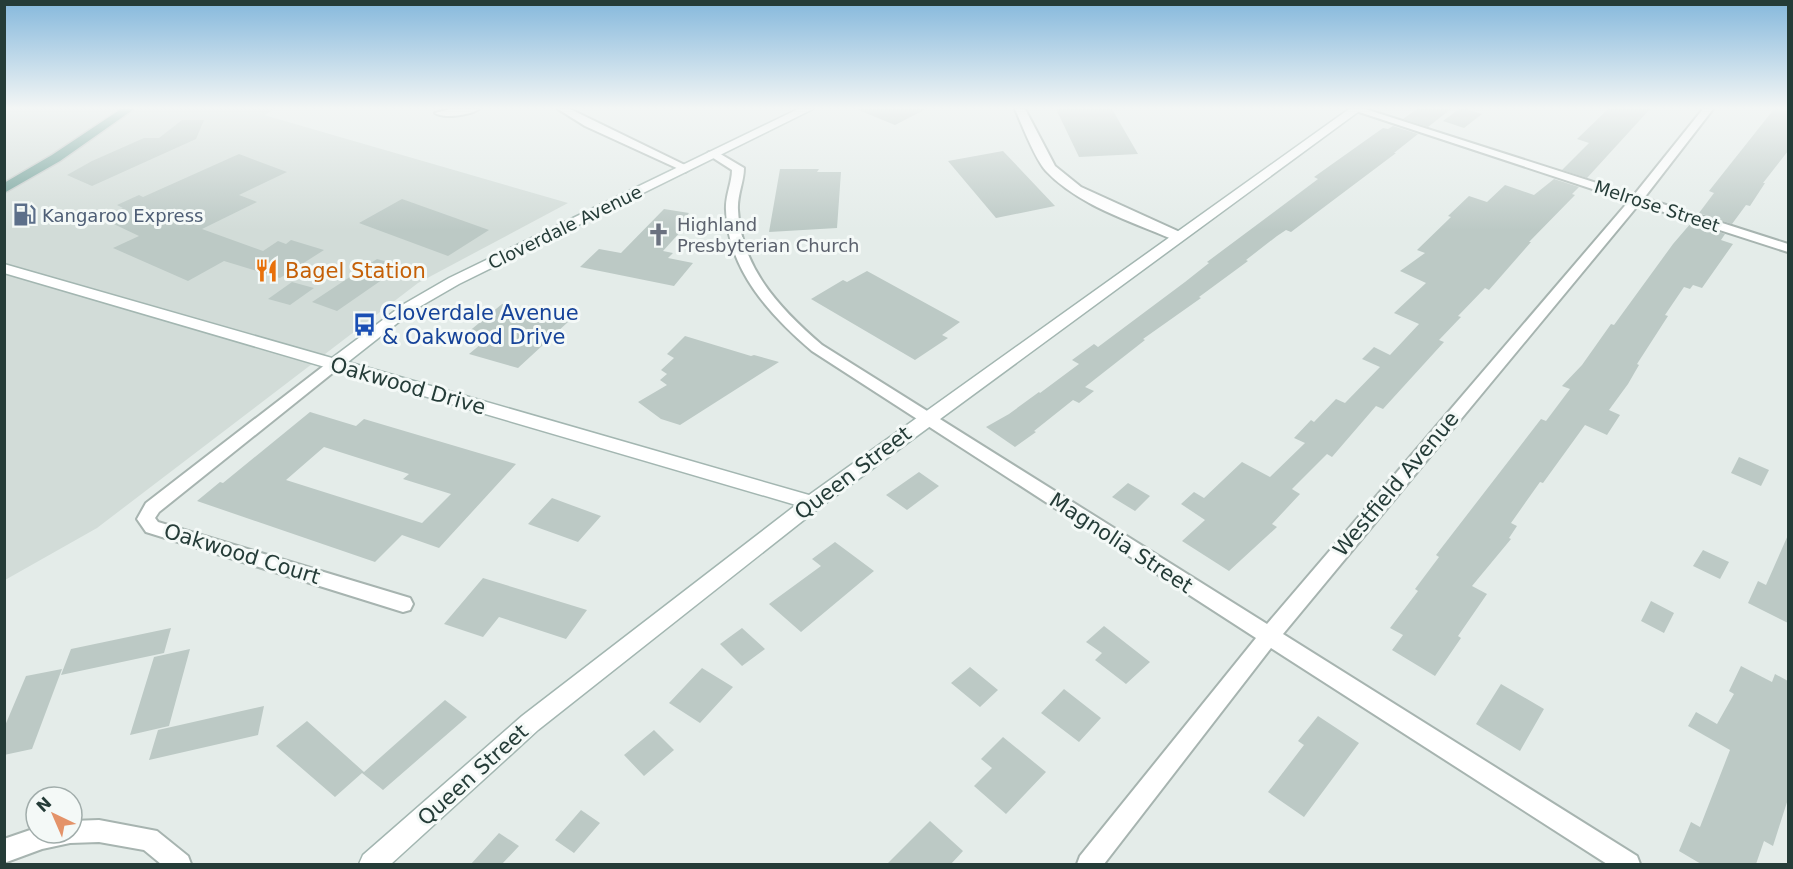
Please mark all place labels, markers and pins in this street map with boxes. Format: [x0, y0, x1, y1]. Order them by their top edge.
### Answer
fuel station icon: Kangaroo Express [11, 202, 37, 228]
place label: Kangaroo Express [42, 205, 203, 226]
place label: Highland Presbyterian Church [677, 214, 859, 256]
church icon: Highland Presbyterian Church [646, 221, 672, 247]
restaurant icon: Bagel Station [254, 258, 280, 284]
place label: Bagel Station [285, 259, 426, 283]
place label: Cloverdale Avenue & Oakwood Drive [382, 301, 579, 349]
bus stop icon: Cloverdale Avenue & Oakwood Drive [351, 312, 377, 338]

